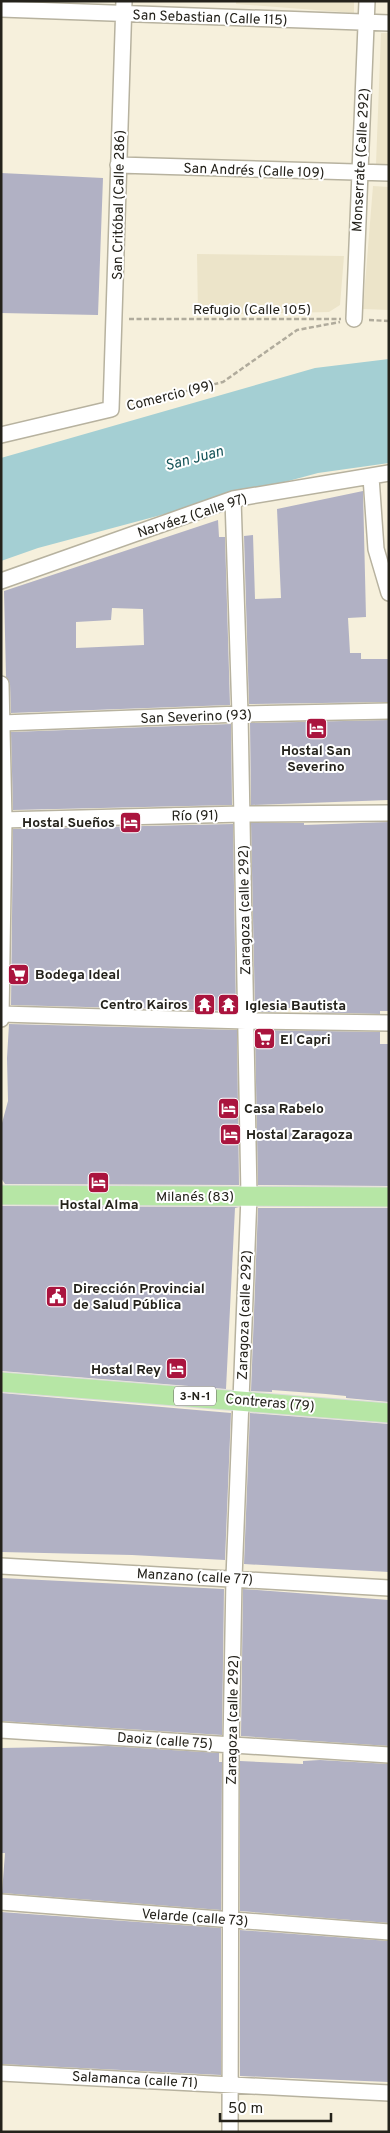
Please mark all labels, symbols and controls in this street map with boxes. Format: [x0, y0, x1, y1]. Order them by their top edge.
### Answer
street label: San Sebastian (Calle 115) [132, 7, 288, 30]
street label: Monserrate (Calle 292) [349, 88, 374, 233]
street label: San Critóbal (Calle 286) [110, 130, 129, 280]
street label: San Andrés (Calle 109) [183, 161, 325, 182]
street label: Refugio (Calle 105) [193, 302, 311, 319]
street label: Comercio (99) [125, 377, 216, 416]
water label: San Juan [163, 443, 226, 476]
street label: Narváez (Calle 97) [136, 491, 249, 542]
street label: San Severino (93) [140, 707, 252, 728]
hotel icon: Hostal San Severino [304, 716, 328, 740]
place label: Hostal San Severino [281, 743, 351, 776]
street label: Río (91) [171, 808, 219, 825]
hotel icon: Hostal Sueños [119, 810, 143, 834]
place label: Hostal Sueños [22, 815, 115, 832]
street label: Zaragoza (calle 292) [236, 845, 255, 975]
supermarket icon: Bodega Ideal [7, 962, 31, 986]
place label: Bodega Ideal [35, 967, 120, 984]
temple icon: Centro Kairos [192, 992, 216, 1016]
temple icon: Iglesia Bautista [217, 993, 241, 1017]
place label: Centro Kairos [100, 997, 188, 1014]
place label: Iglesia Bautista [245, 998, 346, 1015]
supermarket icon: El Capri [252, 1027, 276, 1051]
place label: El Capri [280, 1032, 331, 1049]
hotel icon: Casa Rabelo [216, 1096, 240, 1120]
place label: Casa Rabelo [244, 1101, 324, 1118]
hotel icon: Hostal Zaragoza [218, 1122, 242, 1146]
place label: Hostal Zaragoza [246, 1127, 353, 1144]
hotel icon: Hostal Alma [87, 1170, 111, 1194]
street label: Milanés (83) [156, 1189, 234, 1206]
place label: Hostal Alma [59, 1197, 139, 1214]
street label: Zaragoza (calle 292) [235, 1250, 256, 1380]
place label: Dirección Provincial de Salud Pública [73, 1281, 205, 1314]
public building icon: Dirección Provincial de Salud Pública [45, 1284, 69, 1308]
hotel icon: Hostal Rey [165, 1357, 189, 1381]
place label: Hostal Rey [91, 1362, 161, 1379]
road number: 3-N-1 [174, 1386, 216, 1405]
street label: Contreras (79) [225, 1391, 315, 1416]
street label: Manzano (calle 77) [136, 1566, 254, 1589]
street label: Zaragoza (calle 292) [224, 1655, 243, 1785]
street label: Daoiz (calle 75) [116, 1730, 213, 1753]
street label: Velarde (calle 73) [141, 1906, 249, 1931]
street label: Salamanca (calle 71) [71, 2069, 198, 2092]
scale bar [220, 2090, 331, 2122]
text: 50 m [228, 2100, 263, 2119]

